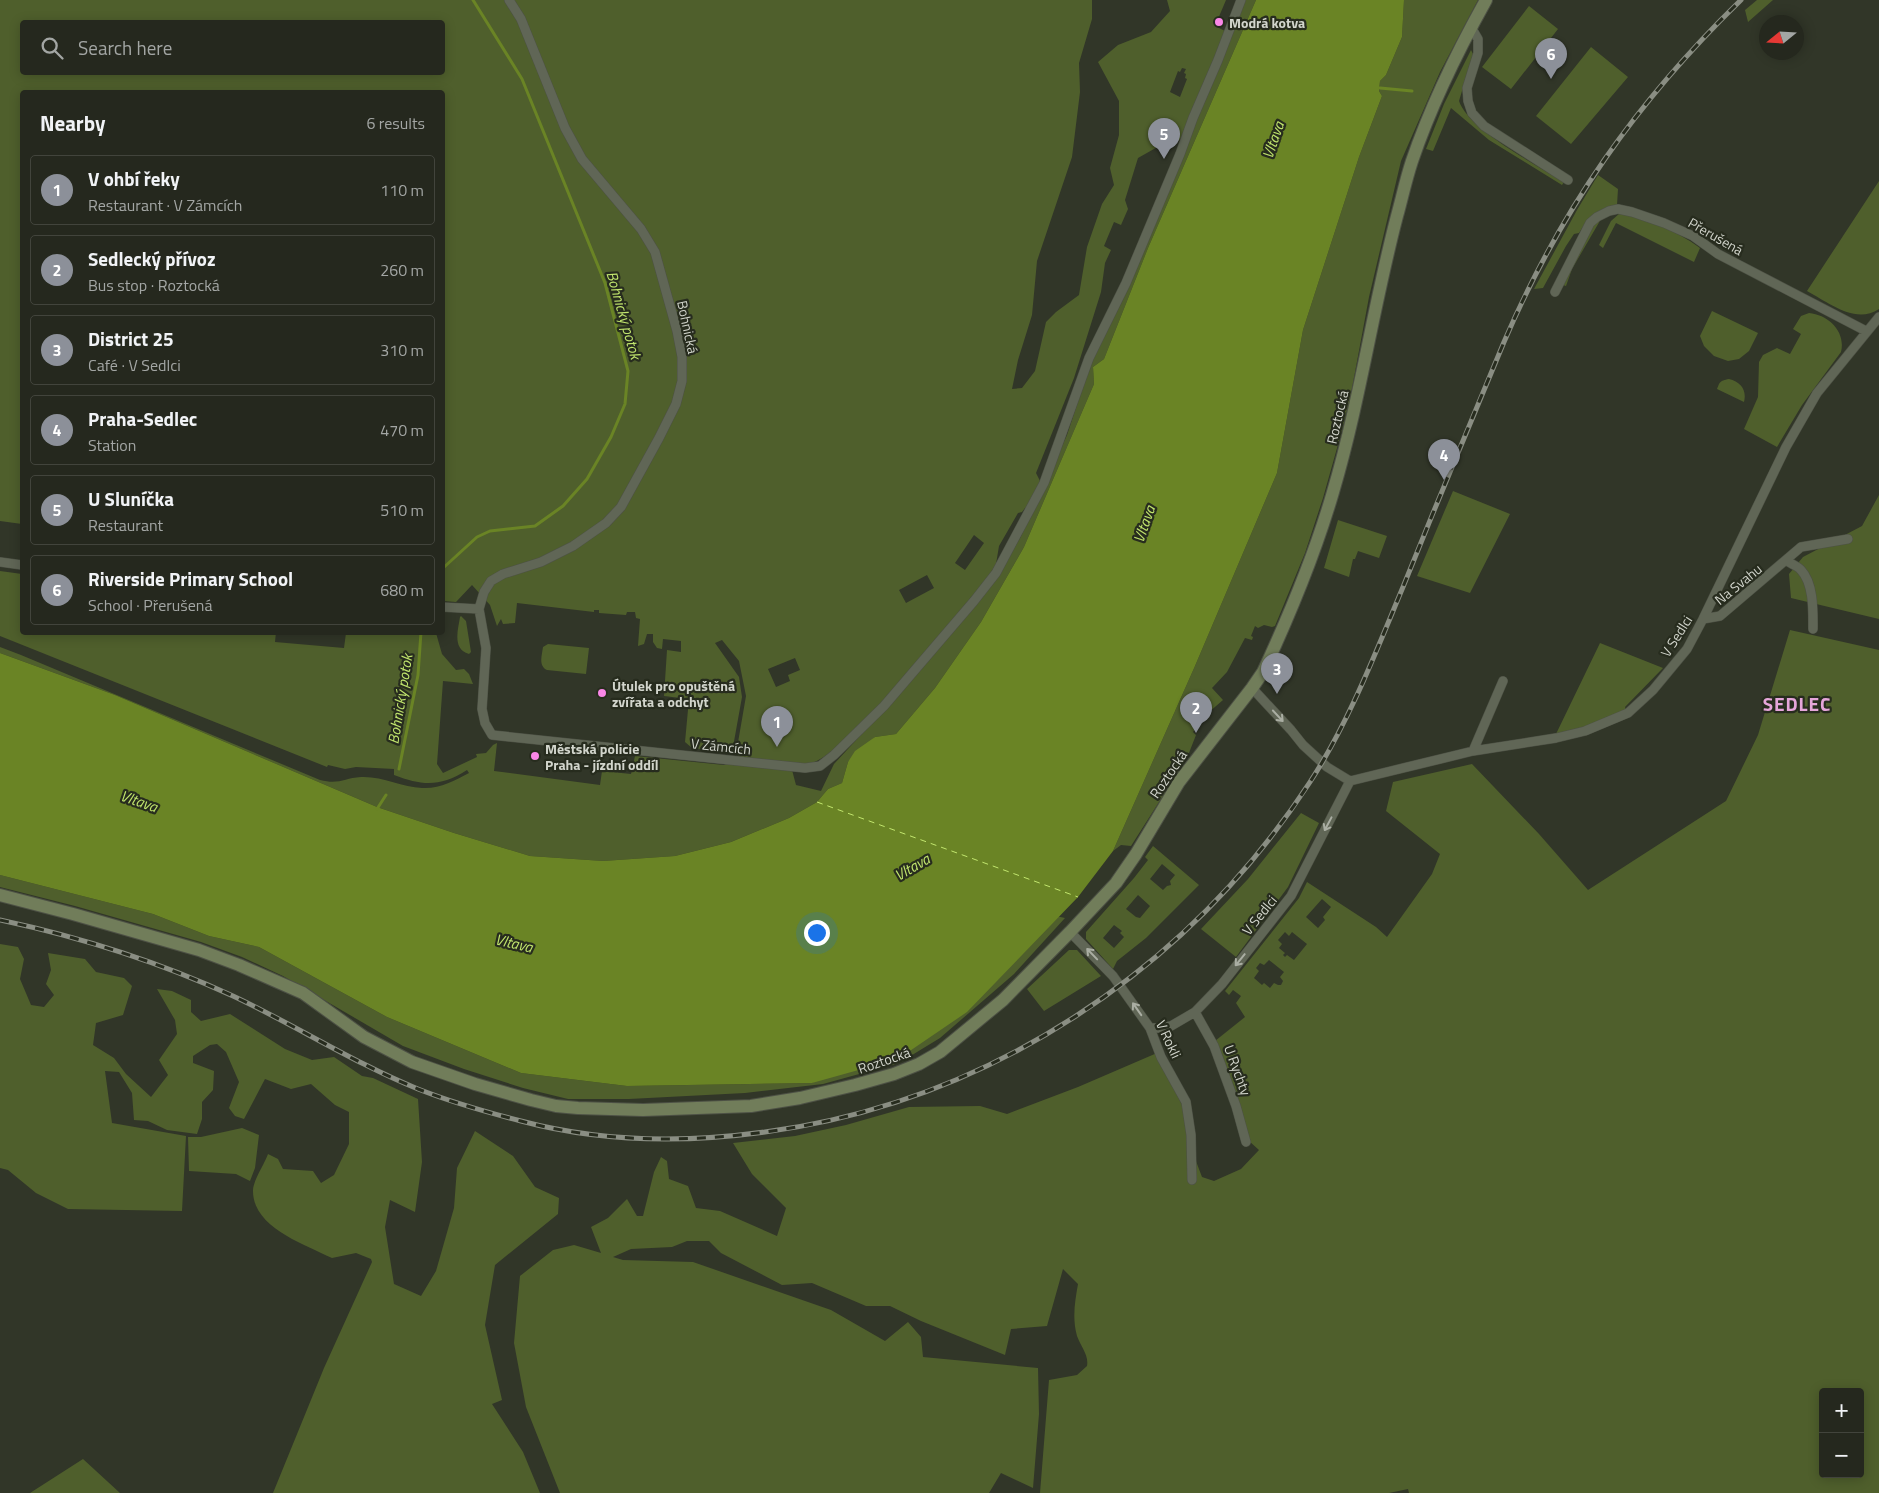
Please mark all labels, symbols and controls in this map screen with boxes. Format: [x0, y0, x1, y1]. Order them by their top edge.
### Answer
place label: Modrá kotva [1229, 12, 1305, 33]
north arrow [1759, 15, 1804, 60]
marker: Modrá kotva [1213, 16, 1225, 28]
search box [20, 20, 445, 75]
text: Search here [78, 33, 172, 62]
icon: search [38, 34, 66, 62]
pin: 6 [1535, 38, 1567, 79]
text: Nearby [40, 107, 105, 139]
text: 6 results [366, 111, 425, 135]
water label: Vltava [1256, 117, 1291, 162]
pin: 5 [1148, 118, 1180, 159]
text: V ohbí řeky [88, 164, 180, 193]
text: 1 [53, 178, 61, 202]
text: 110 m [380, 178, 424, 202]
text: Restaurant · V Zámcích [88, 193, 242, 217]
street label: Přerušená [1685, 212, 1747, 260]
text: Sedlecký přívoz [88, 244, 216, 273]
text: 2 [53, 258, 61, 282]
text: 260 m [380, 258, 424, 282]
water label: Bohnický potok [600, 268, 648, 364]
text: Bus stop · Roztocká [88, 273, 220, 297]
street label: Bohnická [672, 298, 704, 356]
text: District 25 [88, 324, 174, 353]
text: 3 [53, 338, 61, 362]
text: 310 m [380, 338, 424, 362]
text: Café · V Sedlci [88, 353, 181, 377]
street label: Roztocká [1321, 388, 1353, 446]
text: Praha-Sedlec [88, 404, 197, 433]
text: 4 [53, 418, 61, 442]
text: 470 m [380, 418, 424, 442]
text: Station [88, 433, 136, 457]
pin: 4 [1428, 439, 1460, 480]
text: U Sluníčka [88, 484, 174, 513]
text: 5 [53, 498, 61, 522]
text: 510 m [380, 498, 424, 522]
water label: Vltava [1127, 501, 1162, 546]
text: Restaurant [88, 513, 163, 537]
street label: Na Svahu [1710, 558, 1766, 610]
text: Riverside Primary School [88, 564, 293, 593]
text: 6 [53, 578, 61, 602]
text: 680 m [380, 578, 424, 602]
text: School · Přerušená [88, 593, 212, 617]
street label: V Sedlci [1655, 611, 1697, 661]
water label: Bohnický potok [382, 650, 419, 746]
pin: 3 [1261, 653, 1293, 694]
place label: Útulek pro opuštěná zvířata a odchyt [612, 675, 735, 712]
marker: Útulek pro opuštěná zvířata a odchyt [596, 687, 608, 699]
district label: SEDLEC [1763, 689, 1831, 718]
pin: 2 [1180, 692, 1212, 733]
pin: 1 [761, 706, 793, 747]
one-way arrow [1272, 710, 1284, 723]
street label: V Zámcích [690, 732, 752, 760]
place label: Městská policie Praha - jízdní oddíl [545, 738, 659, 775]
street label: Roztocká [1144, 746, 1192, 802]
marker: Městská policie Praha - jízdní oddíl [529, 750, 541, 762]
water label: Vltava [117, 784, 162, 819]
one-way arrow [1322, 817, 1332, 831]
water label: Vltava [890, 847, 935, 886]
street label: V Sedlci [1236, 891, 1282, 939]
your location [804, 920, 830, 946]
water label: Vltava [493, 928, 536, 959]
one-way arrow [1086, 948, 1098, 961]
one-way arrow [1235, 954, 1246, 967]
one-way arrow [1132, 1003, 1142, 1017]
street label: V Rokli [1151, 1016, 1187, 1062]
street label: Roztocká [855, 1041, 913, 1079]
street label: U Rychty [1219, 1042, 1257, 1099]
map controls [1819, 1388, 1864, 1478]
button: + [1819, 1388, 1864, 1433]
button: − [1819, 1433, 1864, 1478]

